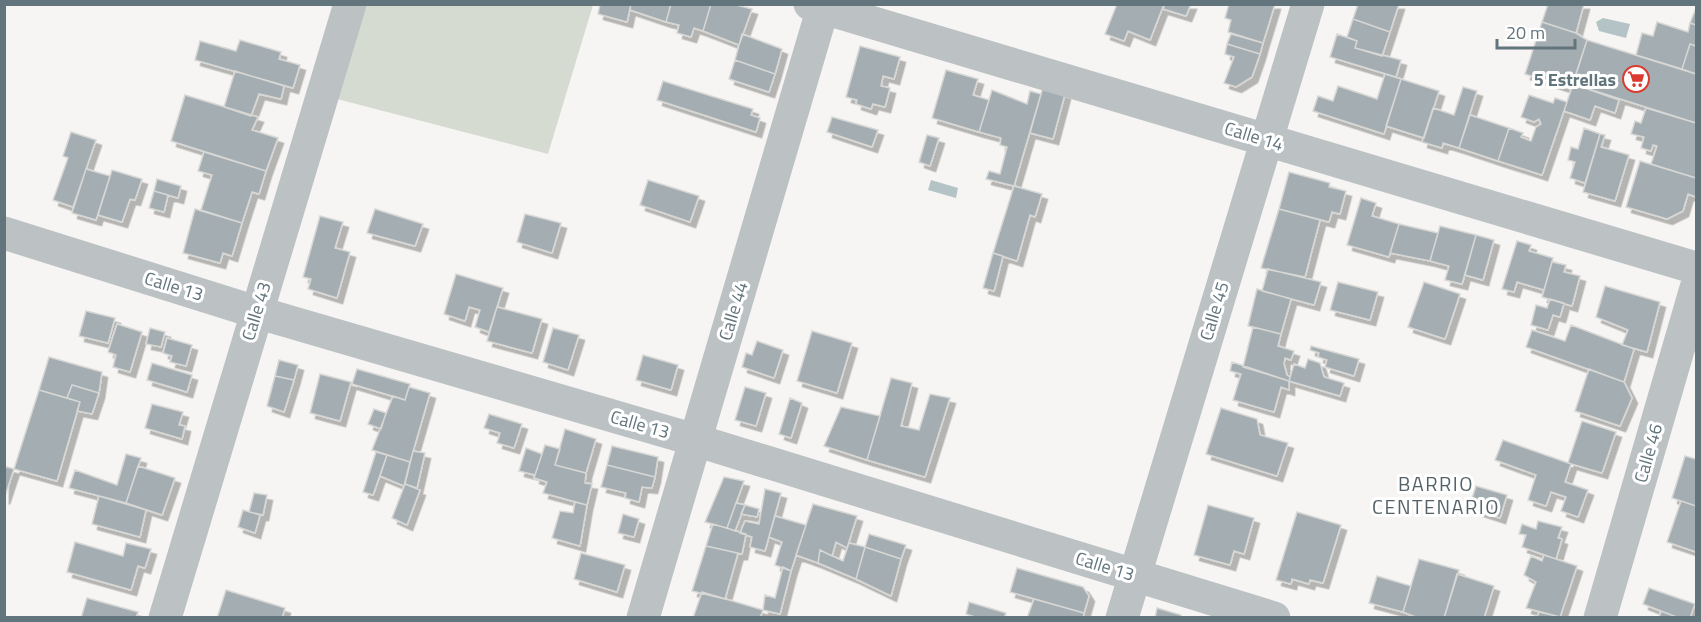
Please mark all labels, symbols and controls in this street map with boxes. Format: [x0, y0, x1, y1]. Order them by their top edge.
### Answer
scale bar [1497, 12, 1575, 50]
text: 20 m [1506, 19, 1545, 46]
supermarket icon: 5 Estrellas [1621, 64, 1651, 94]
place label: 5 Estrellas [1534, 66, 1616, 93]
street label: Calle 14 [1221, 114, 1287, 158]
street label: Calle 13 [141, 264, 207, 308]
street label: Calle 43 [234, 278, 278, 344]
street label: Calle 44 [711, 278, 755, 344]
street label: Calle 45 [1192, 278, 1236, 344]
street label: Calle 13 [607, 403, 673, 445]
street label: Calle 46 [1627, 420, 1669, 486]
district label: BARRIO CENTENARIO [1372, 468, 1500, 522]
street label: Calle 13 [1072, 544, 1138, 588]

